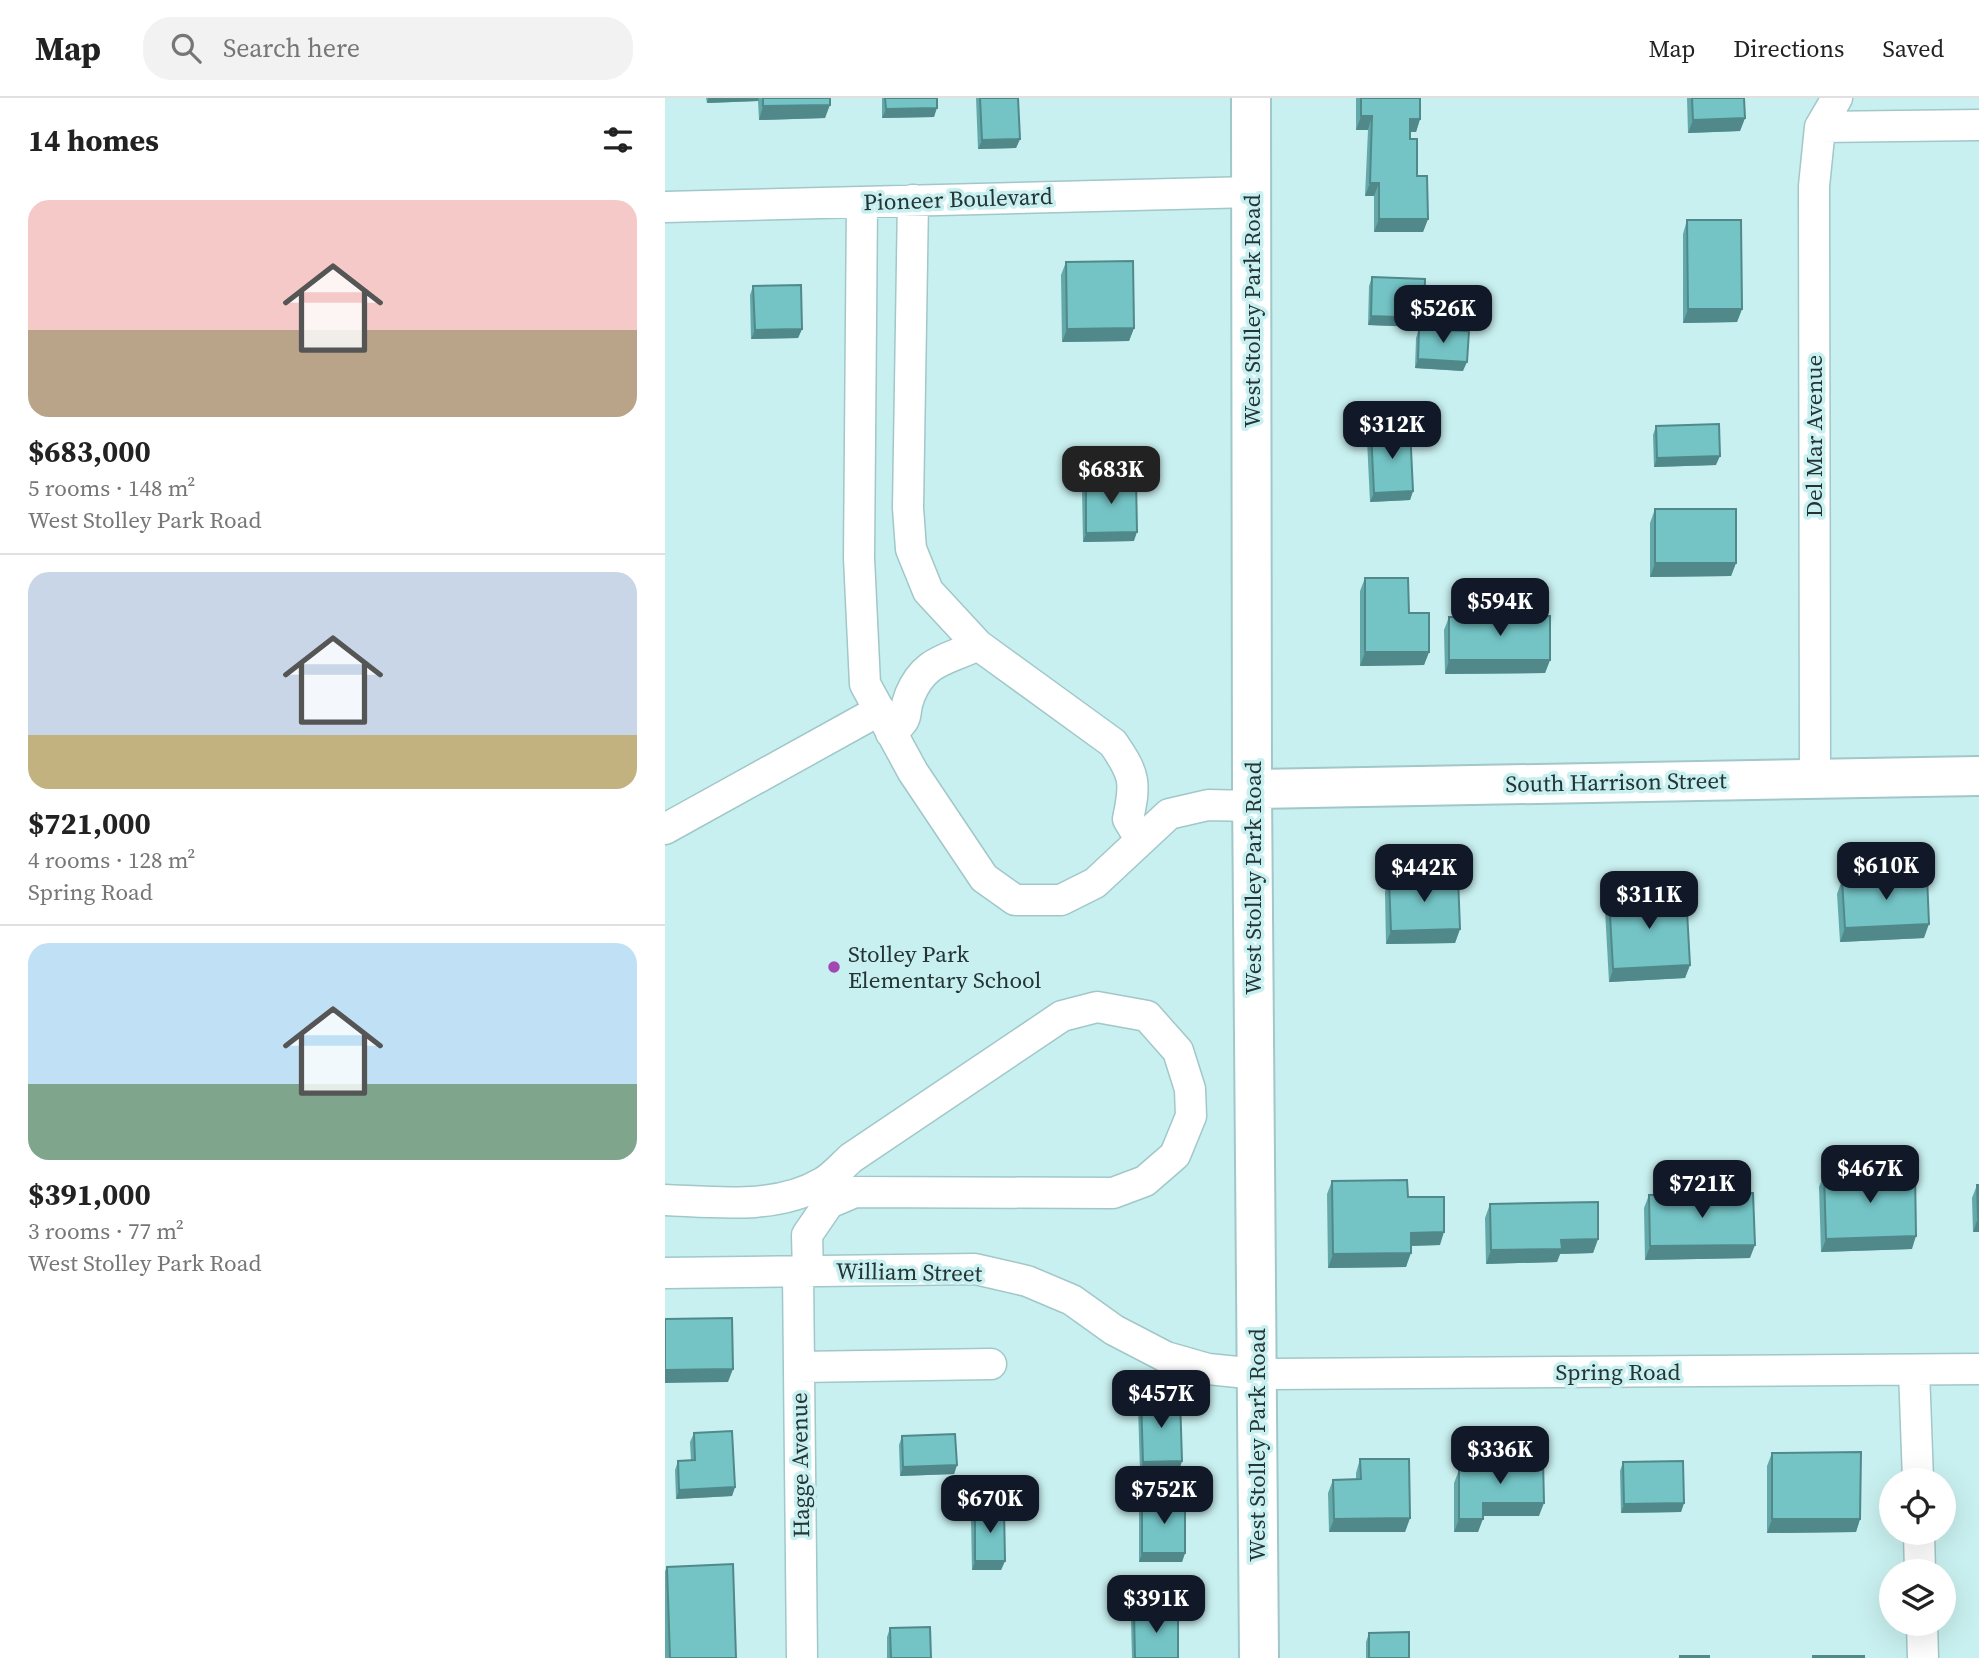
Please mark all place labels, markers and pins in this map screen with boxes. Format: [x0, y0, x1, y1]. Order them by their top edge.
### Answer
pin: $526K [1394, 286, 1492, 345]
pin: $312K [1343, 402, 1441, 461]
pin: $683K [1062, 446, 1160, 506]
pin: $594K [1451, 578, 1549, 638]
pin: $610K [1837, 842, 1935, 902]
pin: $442K [1375, 844, 1473, 904]
pin: $311K [1600, 872, 1698, 931]
place label: Stolley Park Elementary School [848, 938, 1041, 996]
marker: Stolley Park Elementary School [826, 959, 842, 975]
pin: $467K [1821, 1146, 1919, 1205]
pin: $721K [1653, 1160, 1751, 1220]
pin: $457K [1112, 1370, 1210, 1430]
pin: $336K [1451, 1426, 1549, 1486]
pin: $752K [1115, 1466, 1213, 1526]
pin: $670K [941, 1476, 1039, 1535]
pin: $391K [1107, 1576, 1205, 1635]

